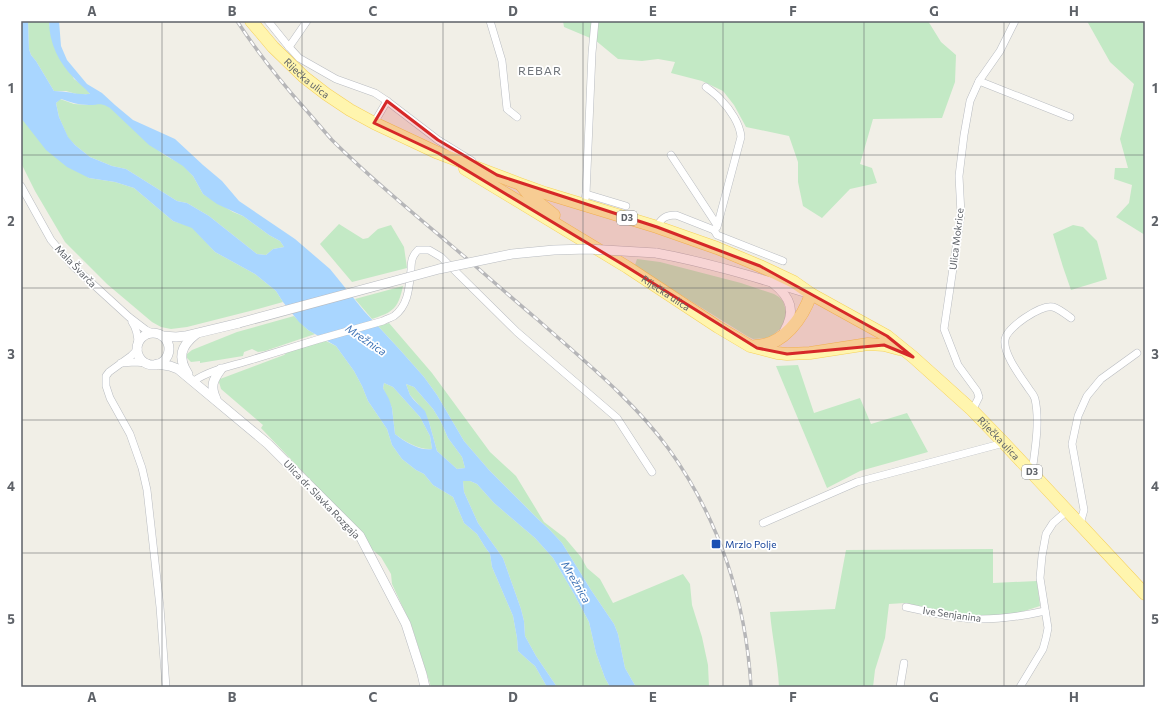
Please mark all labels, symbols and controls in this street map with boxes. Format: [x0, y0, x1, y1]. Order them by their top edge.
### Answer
text: A [87, 3, 97, 19]
text: B [228, 3, 237, 19]
text: C [369, 3, 378, 19]
text: D [508, 3, 518, 19]
text: E [649, 3, 657, 19]
text: F [789, 3, 797, 19]
text: G [929, 3, 939, 19]
text: H [1069, 3, 1079, 19]
street label: Riječka ulica [282, 55, 332, 101]
district label: REBAR [518, 63, 562, 77]
text: 1 [8, 80, 14, 96]
text: 1 [1152, 80, 1158, 96]
street label: Ulica Mokrice [946, 207, 966, 271]
road number: D3 [617, 211, 637, 225]
text: 2 [7, 213, 15, 229]
text: 2 [1151, 213, 1159, 229]
street label: Mala Švarča [53, 242, 99, 290]
street label: Riječka ulica [639, 272, 692, 313]
water label: Mrežnica [343, 321, 389, 358]
text: 3 [7, 346, 15, 362]
text: 3 [1151, 346, 1159, 362]
street label: Riječka ulica [975, 414, 1022, 462]
street label: Ulica dr. Slavka Rozgaja [281, 457, 363, 541]
road number: D3 [1022, 465, 1042, 479]
text: 4 [7, 478, 15, 494]
text: 4 [1151, 478, 1159, 494]
marker: Mrzlo Polje [710, 538, 722, 550]
place label: Mrzlo Polje [725, 538, 776, 550]
water label: Mrežnica [559, 558, 594, 605]
street label: Ive Senjanina [922, 604, 982, 624]
text: 5 [7, 611, 15, 627]
text: 5 [1151, 611, 1159, 627]
text: A [87, 689, 97, 705]
text: B [228, 689, 237, 705]
text: C [369, 689, 378, 705]
text: D [508, 689, 518, 705]
text: E [649, 689, 657, 705]
text: F [789, 689, 797, 705]
text: G [929, 689, 939, 705]
text: H [1069, 689, 1079, 705]

